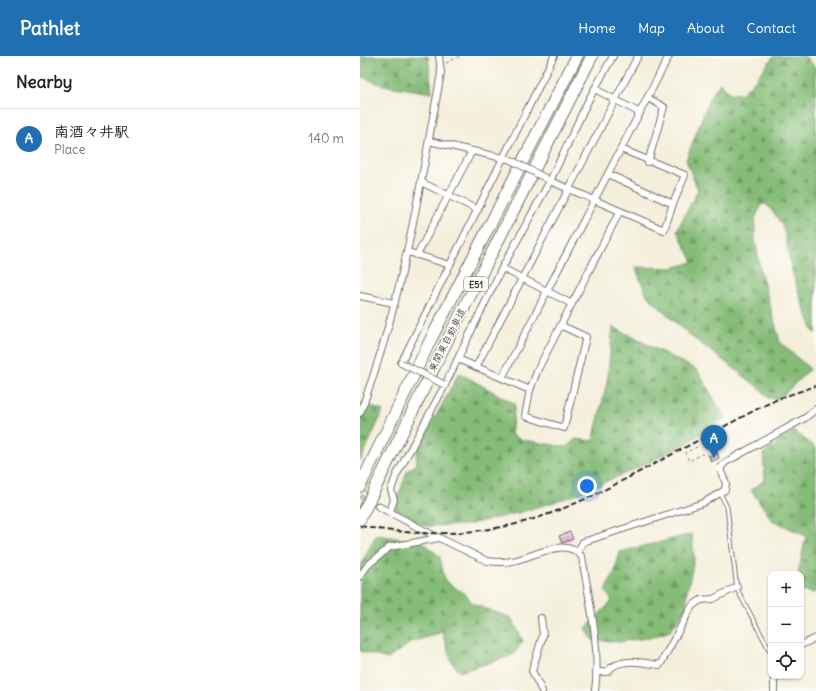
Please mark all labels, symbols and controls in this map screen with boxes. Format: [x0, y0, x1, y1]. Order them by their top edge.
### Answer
text: Pathlet [20, 16, 80, 40]
text: Home [578, 19, 616, 37]
text: Map [638, 19, 665, 37]
text: About [687, 19, 725, 37]
text: Contact [747, 19, 796, 37]
text: Nearby [16, 71, 72, 93]
text: 南酒々井駅 [54, 122, 129, 141]
text: A [25, 130, 33, 147]
text: 140 m [308, 130, 344, 147]
text: Place [54, 141, 85, 158]
road number: E51 [464, 277, 488, 291]
street label: 東関東自動車道 [425, 306, 469, 374]
pin: A [701, 425, 727, 458]
your location [577, 476, 597, 496]
map controls [768, 571, 804, 679]
button: + [768, 571, 804, 607]
button: − [768, 607, 804, 643]
button: locate [768, 643, 804, 679]

